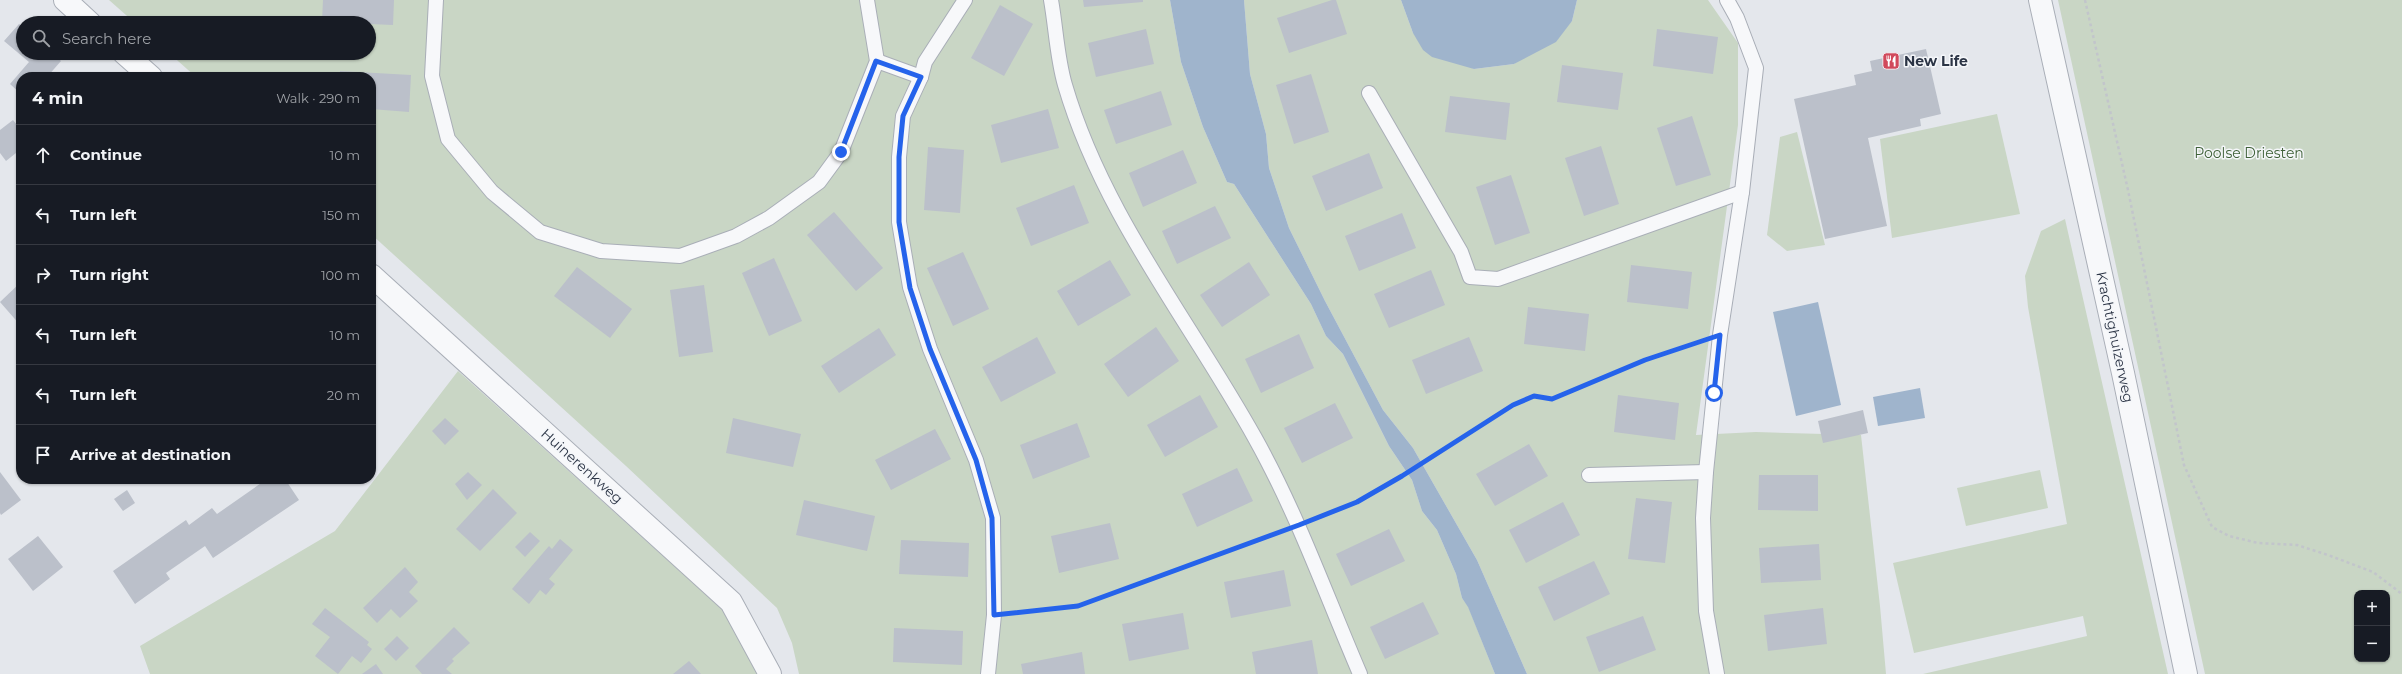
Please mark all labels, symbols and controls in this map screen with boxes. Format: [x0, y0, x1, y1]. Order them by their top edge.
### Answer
search box [16, 16, 376, 60]
icon: search [30, 27, 52, 49]
text: Search here [62, 29, 151, 48]
restaurant icon: New Life [1881, 51, 1901, 71]
place label: New Life [1904, 52, 1968, 70]
text: 4 min [32, 88, 83, 108]
text: Walk · 290 m [276, 90, 360, 106]
route end [832, 143, 850, 161]
icon: ahead [32, 144, 54, 166]
park label: Poolse Driesten [2194, 144, 2304, 162]
text: Continue [70, 145, 142, 164]
text: 10 m [330, 147, 360, 163]
icon: left [32, 204, 54, 226]
text: Turn left [70, 205, 137, 224]
text: 150 m [322, 207, 360, 223]
icon: right [32, 264, 54, 286]
text: Turn right [70, 265, 149, 284]
text: 100 m [321, 267, 360, 283]
street label: Krachtighuizerweg [2092, 270, 2138, 404]
icon: left [32, 324, 54, 346]
text: Turn left [70, 325, 137, 344]
text: 10 m [330, 327, 360, 343]
icon: left [32, 384, 54, 406]
route start [1705, 384, 1723, 402]
text: Turn left [70, 385, 137, 404]
text: 20 m [327, 387, 360, 403]
street label: Huinerenkweg [537, 425, 627, 507]
icon: arrive [32, 444, 54, 466]
text: Arrive at destination [70, 445, 231, 464]
map controls [2354, 590, 2390, 662]
button: + [2354, 590, 2390, 626]
button: − [2354, 626, 2390, 662]

